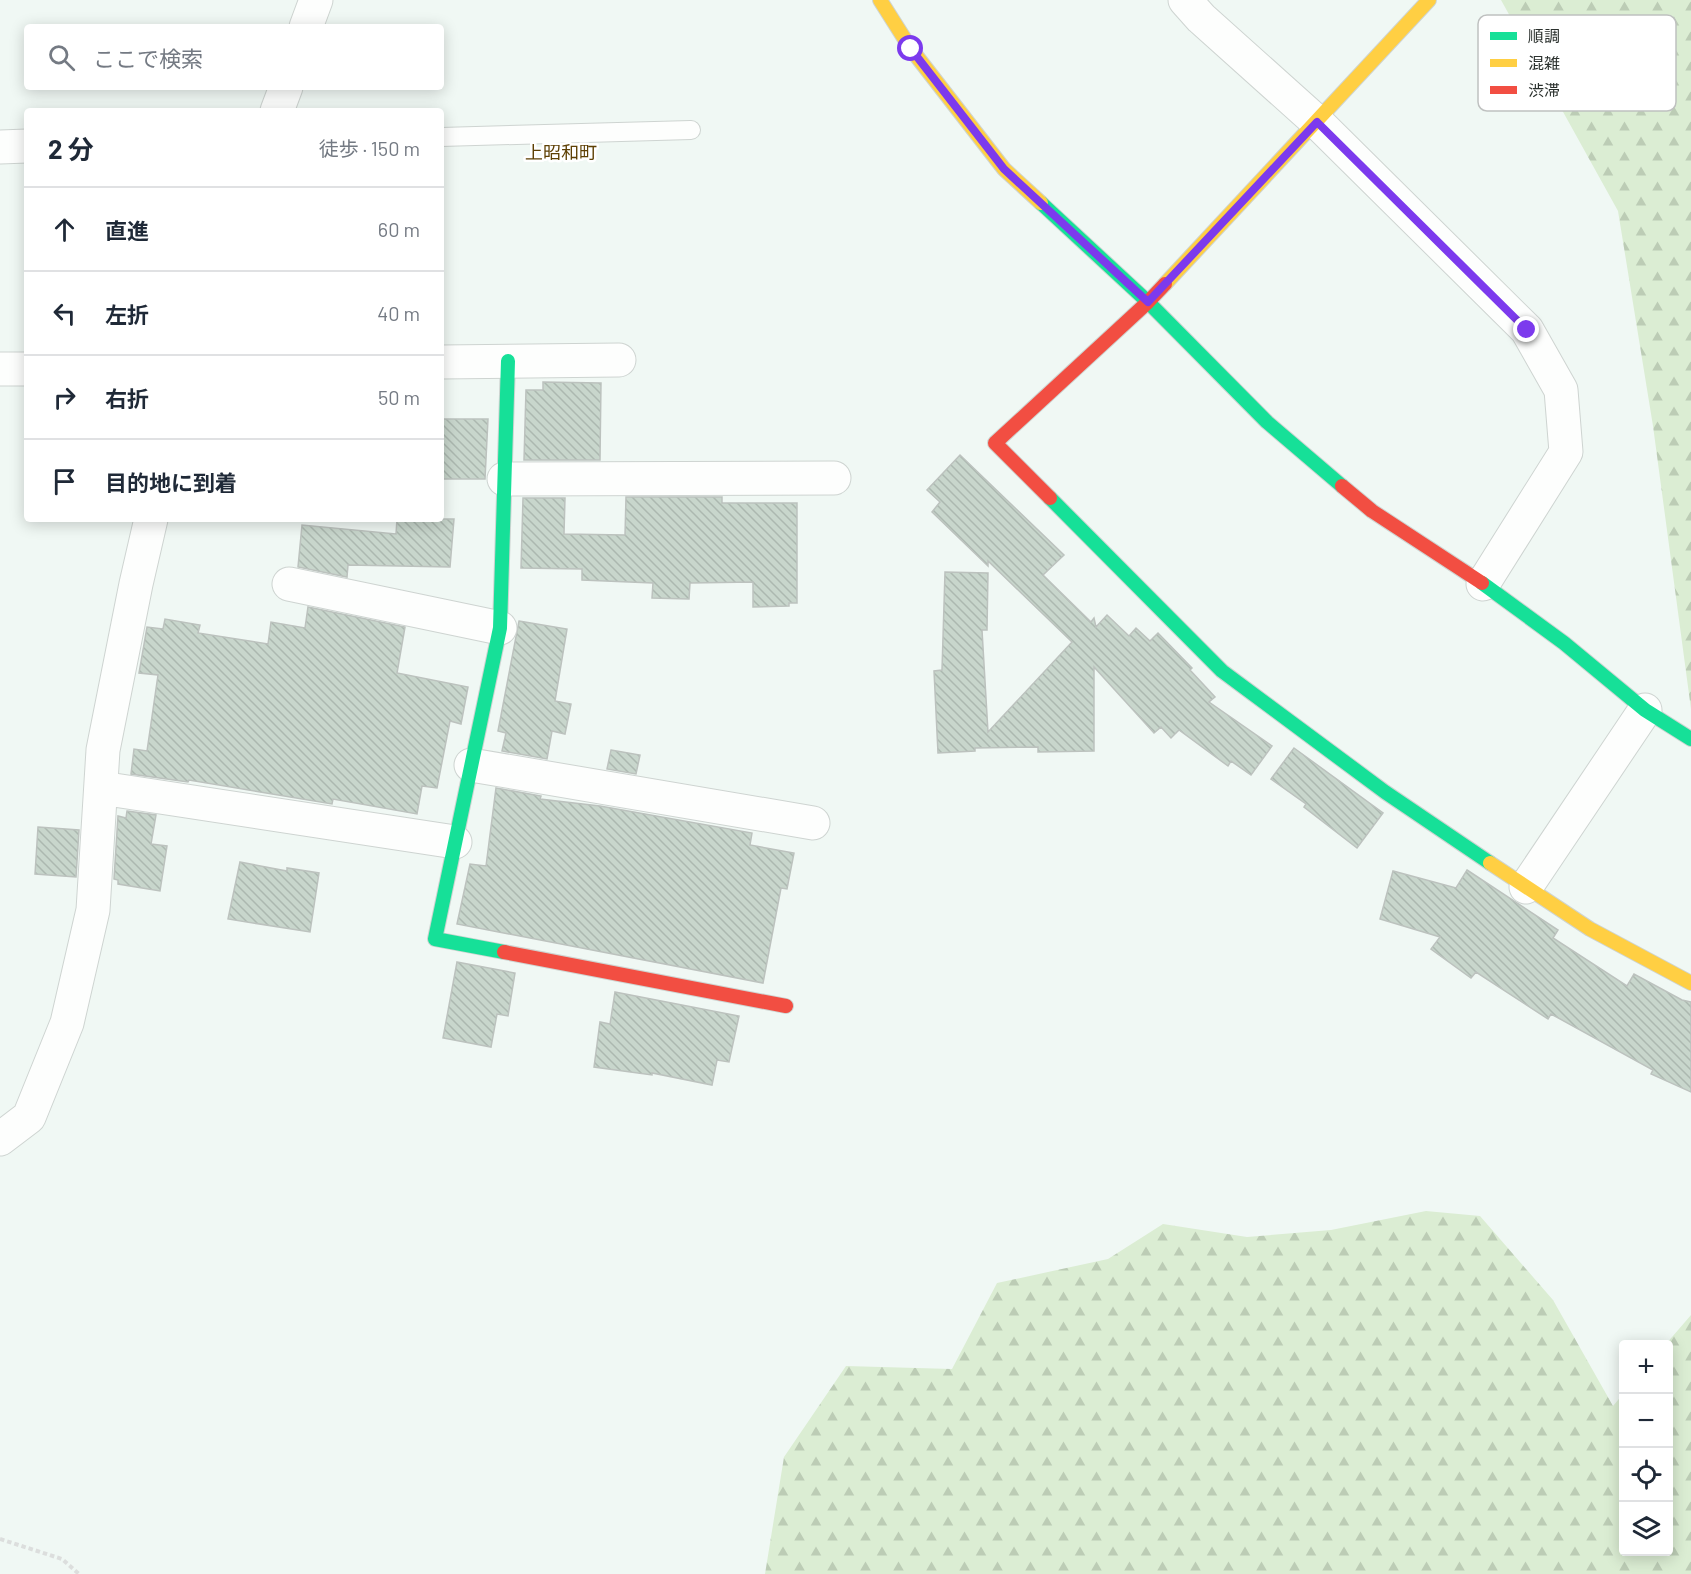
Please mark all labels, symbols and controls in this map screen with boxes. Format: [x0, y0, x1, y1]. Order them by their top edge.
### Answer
legend [1478, 15, 1676, 111]
search box [24, 24, 444, 90]
text: 順調 [1528, 26, 1560, 45]
route start [897, 35, 923, 61]
icon: search [45, 41, 78, 74]
text: ここで検索 [93, 45, 203, 71]
text: 混雑 [1528, 53, 1560, 72]
text: 渋滞 [1528, 80, 1560, 99]
text: 2 分 [48, 133, 94, 164]
text: 徒歩 · 150 m [319, 136, 420, 160]
district label: 上昭和町 [525, 141, 597, 163]
icon: ahead [48, 213, 81, 246]
text: 直進 [105, 217, 149, 243]
text: 60 m [378, 217, 420, 241]
icon: left [48, 297, 81, 330]
text: 左折 [105, 301, 149, 327]
text: 40 m [377, 301, 420, 325]
route end [1513, 316, 1539, 342]
icon: right [48, 381, 81, 414]
text: 右折 [105, 385, 149, 411]
text: 50 m [378, 385, 420, 409]
icon: arrive [48, 465, 81, 498]
text: 目的地に到着 [105, 469, 237, 495]
map controls [1619, 1340, 1673, 1556]
button: + [1619, 1340, 1673, 1394]
button: − [1619, 1394, 1673, 1448]
button: locate [1619, 1448, 1673, 1502]
button: layers [1619, 1502, 1673, 1556]

